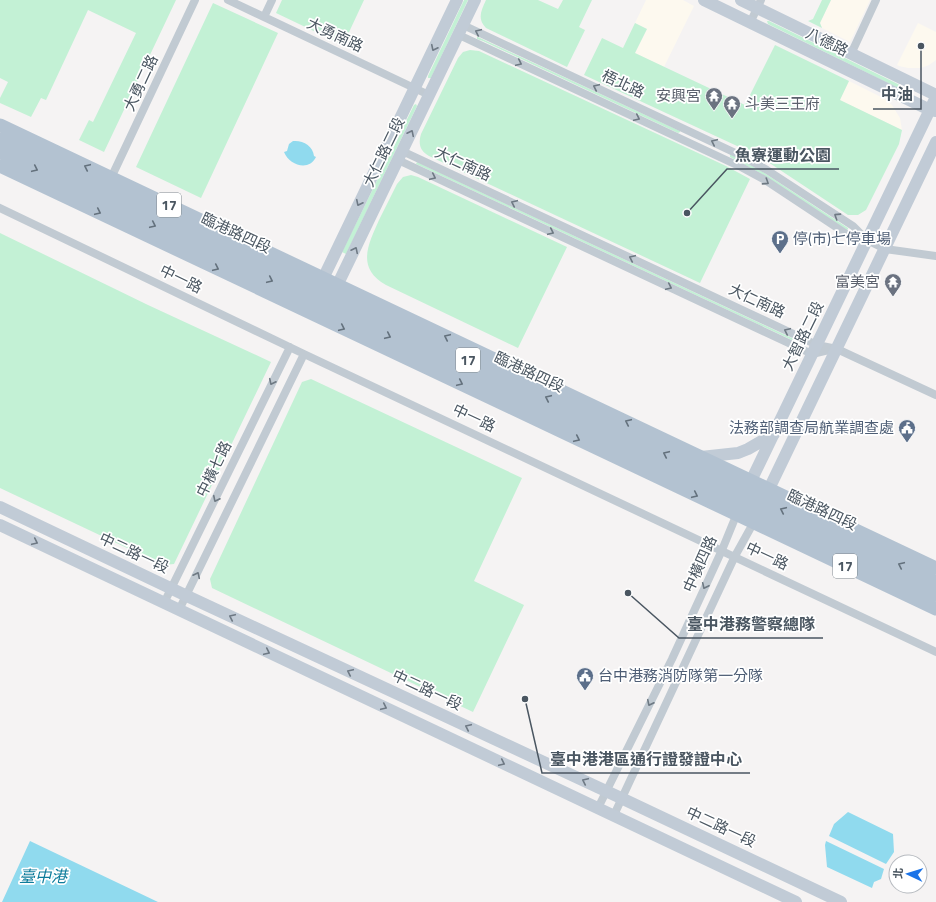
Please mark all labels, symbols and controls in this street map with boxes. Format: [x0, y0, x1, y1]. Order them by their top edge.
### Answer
street label: 大勇南路 [303, 11, 367, 58]
street label: 八德路 [802, 21, 852, 62]
one-way arrow [475, 29, 482, 37]
one-way arrow [431, 43, 439, 51]
street label: 大勇二路 [117, 51, 164, 115]
one-way arrow [515, 58, 523, 66]
street label: 梧北路 [598, 64, 648, 103]
callout: 中油 [873, 81, 921, 109]
text: 中油 [881, 82, 913, 106]
one-way arrow [592, 84, 600, 92]
place label: 安興宮 [656, 84, 701, 107]
temple icon: 安興宮 [704, 86, 724, 111]
place label: 斗美三王府 [745, 92, 820, 115]
temple icon: 斗美三王府 [722, 94, 742, 119]
street label: 大仁路二段 [357, 113, 410, 191]
one-way arrow [633, 113, 640, 121]
one-way arrow [406, 130, 414, 137]
one-way arrow [710, 139, 718, 147]
street label: 大仁南路 [431, 140, 495, 187]
callout: 魚寮運動公園 [727, 141, 839, 169]
text: 魚寮運動公園 [735, 143, 831, 167]
one-way arrow [31, 164, 39, 172]
one-way arrow [84, 164, 92, 172]
one-way arrow [429, 172, 437, 180]
one-way arrow [762, 177, 769, 184]
road number: 17 [157, 193, 181, 217]
one-way arrow [356, 198, 364, 206]
one-way arrow [511, 200, 518, 208]
street label: 臨港路四段 [197, 206, 275, 259]
one-way arrow [94, 207, 102, 215]
one-way arrow [834, 213, 841, 220]
one-way arrow [148, 220, 156, 228]
one-way arrow [547, 227, 554, 235]
place label: 停(市)七停車場 [793, 227, 891, 250]
parking icon: 停(市)七停車場 [770, 229, 790, 254]
one-way arrow [350, 247, 358, 254]
one-way arrow [628, 255, 636, 263]
street label: 中一路 [156, 258, 206, 299]
one-way arrow [212, 263, 219, 271]
place label: 富美宮 [835, 270, 880, 293]
temple icon: 富美宮 [883, 272, 903, 297]
one-way arrow [266, 275, 274, 283]
street label: 大仁南路 [725, 277, 789, 324]
one-way arrow [664, 282, 672, 290]
street label: 大智路二段 [776, 297, 829, 375]
one-way arrow [338, 323, 346, 331]
one-way arrow [784, 328, 792, 336]
one-way arrow [383, 331, 391, 339]
one-way arrow [444, 334, 451, 342]
street label: 臨港路四段 [490, 345, 568, 398]
road number: 17 [456, 348, 480, 372]
one-way arrow [270, 377, 277, 385]
one-way arrow [455, 378, 463, 386]
one-way arrow [545, 395, 553, 403]
street label: 中一路 [449, 398, 499, 437]
place label: 法務部調查局航業調查處 [729, 416, 894, 439]
public building icon: 法務部調查局航業調查處 [897, 418, 917, 443]
one-way arrow [624, 419, 632, 427]
one-way arrow [573, 434, 581, 442]
street label: 中橫七路 [190, 437, 237, 501]
one-way arrow [662, 451, 670, 459]
street label: 臨港路四段 [783, 483, 861, 536]
one-way arrow [690, 490, 698, 498]
one-way arrow [213, 494, 221, 502]
one-way arrow [780, 507, 788, 515]
street label: 中二路一段 [95, 526, 173, 579]
street label: 中橫四路 [677, 532, 722, 596]
street label: 中一路 [742, 536, 792, 575]
one-way arrow [31, 537, 39, 545]
road number: 17 [833, 554, 857, 578]
one-way arrow [897, 562, 905, 570]
one-way arrow [192, 572, 200, 580]
one-way arrow [702, 581, 710, 589]
callout: 臺中港務警察總隊 [679, 610, 823, 638]
text: 臺中港務警察總隊 [687, 612, 815, 636]
one-way arrow [228, 614, 236, 622]
one-way arrow [262, 647, 270, 655]
street label: 中二路一段 [388, 663, 466, 716]
place label: 台中港務消防隊第一分隊 [598, 664, 763, 687]
public building icon: 台中港務消防隊第一分隊 [575, 666, 595, 691]
one-way arrow [346, 669, 354, 677]
one-way arrow [647, 699, 655, 707]
one-way arrow [380, 702, 388, 710]
one-way arrow [464, 724, 472, 732]
callout: 臺中港港區通行證發證中心 [542, 745, 750, 773]
text: 臺中港港區通行證發證中心 [550, 747, 742, 771]
one-way arrow [497, 758, 505, 766]
one-way arrow [582, 778, 589, 786]
street label: 中二路一段 [682, 800, 760, 853]
north arrow [888, 854, 928, 894]
water label: 臺中港 [19, 864, 69, 888]
text: 北 [890, 867, 906, 879]

